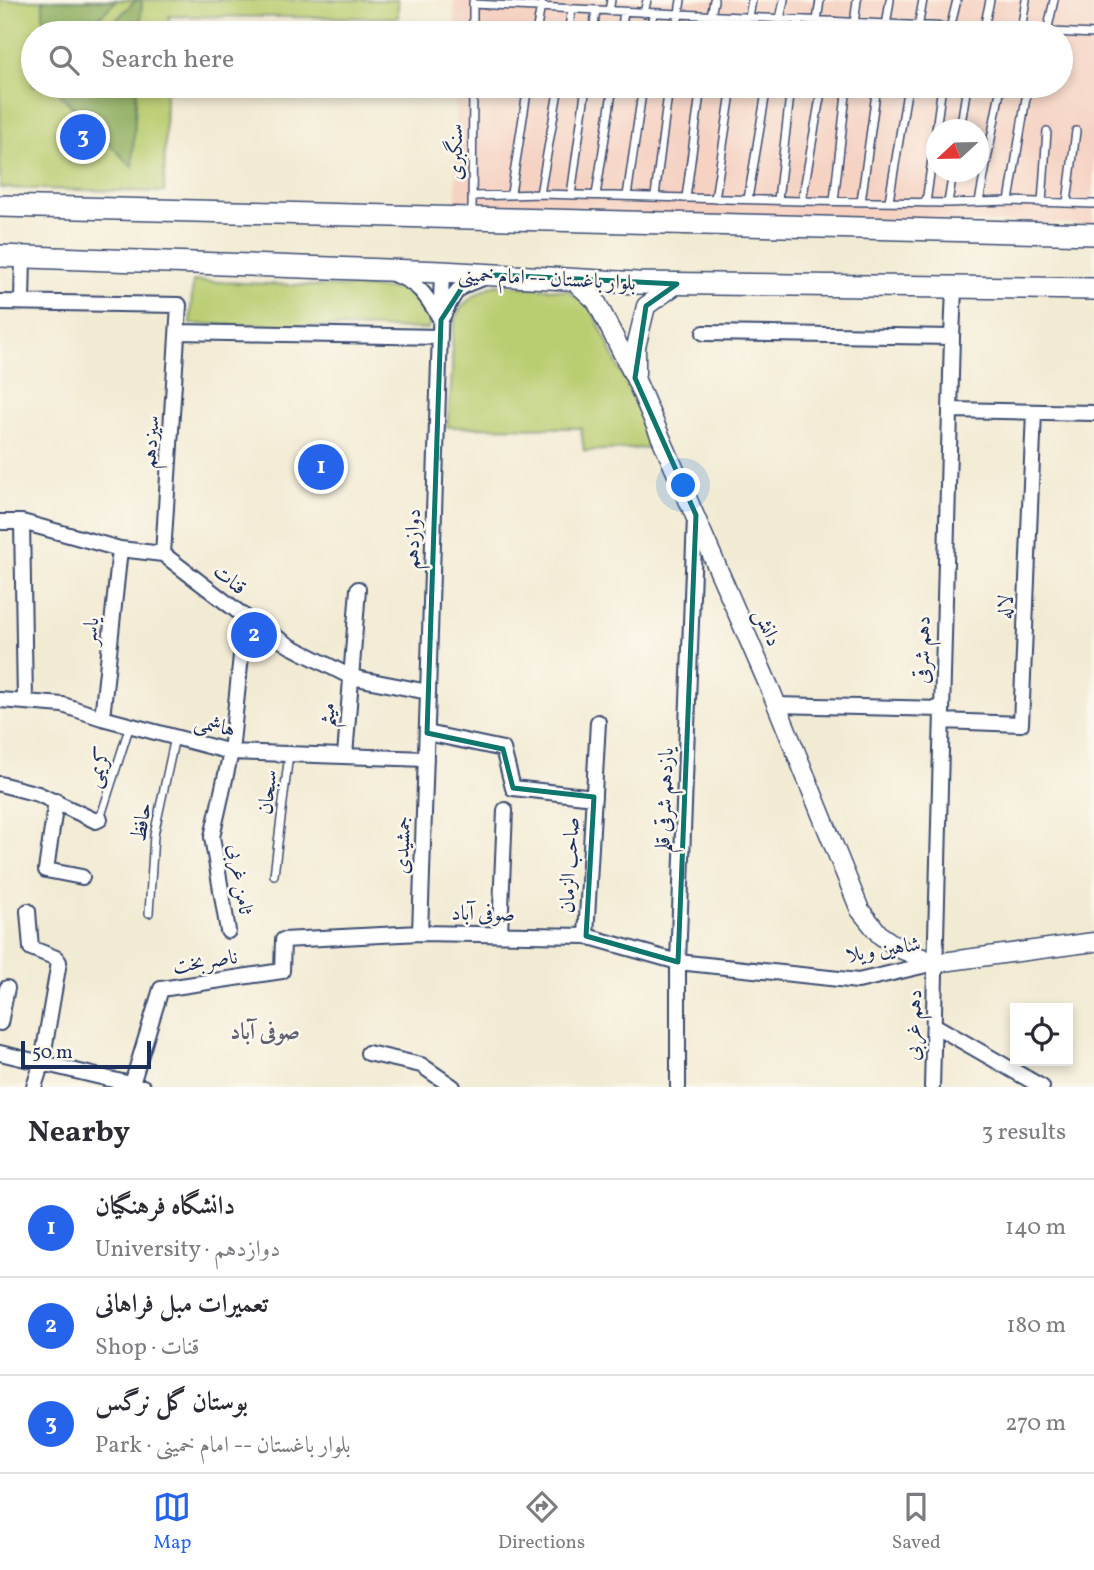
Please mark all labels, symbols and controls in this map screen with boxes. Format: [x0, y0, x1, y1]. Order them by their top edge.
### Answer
search box [21, 21, 1073, 98]
icon: search [45, 41, 83, 79]
text: Search here [101, 42, 234, 78]
pin: 3 [60, 111, 106, 163]
north arrow [926, 119, 989, 182]
street label: سنگبری [442, 124, 471, 180]
street label: بلوار باغستان -- امام خمینی [457, 260, 637, 301]
street label: سیزدهم [135, 414, 172, 470]
pin: 1 [298, 441, 344, 493]
your location [666, 468, 700, 502]
street label: دوازدهم [398, 508, 433, 570]
street label: قنات [206, 558, 252, 603]
street label: لاله [992, 594, 1021, 620]
street label: دانش [746, 604, 788, 651]
pin: 2 [231, 609, 277, 661]
street label: یاسر [75, 615, 107, 648]
street label: دهم شرقی [908, 616, 943, 684]
street label: میثم [313, 702, 349, 729]
street label: هاشمی [191, 708, 238, 745]
street label: کریمی [79, 744, 120, 791]
street label: یازدهم شرقی قلم [649, 746, 687, 854]
street label: سبحان [251, 768, 286, 816]
street label: حافظ [125, 800, 160, 844]
street label: جمشیدی [388, 815, 419, 875]
street label: صاحب الزمان [554, 816, 587, 914]
street label: ثامن غربی [220, 842, 260, 918]
street label: صوفی آباد [451, 899, 515, 930]
street label: شاهین ویلا [844, 930, 923, 971]
street label: ناصربخت [171, 943, 240, 982]
street label: دهم غربی [899, 989, 934, 1061]
map controls [1010, 1003, 1073, 1066]
button: locate [1010, 1003, 1073, 1066]
district label: صوفی آباد [230, 1017, 300, 1049]
scale bar [21, 1038, 150, 1070]
text: 50 m [32, 1040, 73, 1066]
text: Nearby [28, 1112, 130, 1154]
text: 3 results [981, 1117, 1066, 1149]
text: دانشگاه فرهنگیان [95, 1189, 235, 1225]
text: 1 [46, 1212, 56, 1244]
text: 140 m [1005, 1212, 1066, 1244]
text: University · دوازدهم [95, 1234, 280, 1266]
text: تعمیرات مبل فراهانی [95, 1287, 268, 1323]
text: 2 [45, 1310, 57, 1342]
text: 180 m [1007, 1310, 1066, 1342]
text: Shop · قنات [95, 1332, 200, 1364]
text: بوستان گل نرگس [95, 1385, 248, 1421]
text: 3 [45, 1408, 57, 1440]
text: 270 m [1005, 1408, 1066, 1440]
text: Park · بلوار باغستان -- امام خمینی [95, 1430, 351, 1462]
tab: Map [153, 1488, 191, 1556]
tab: Directions [498, 1488, 585, 1556]
tab: Saved [892, 1488, 941, 1556]

